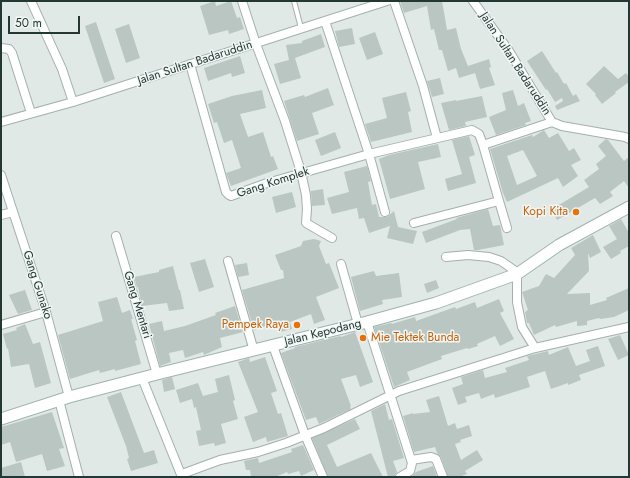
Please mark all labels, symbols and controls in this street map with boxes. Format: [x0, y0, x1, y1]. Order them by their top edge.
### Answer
scale bar [10, 8, 82, 34]
street label: Jalan Sultan Badaruddin [476, 10, 554, 118]
text: 50 m [15, 14, 42, 32]
street label: Jalan Sultan Badaruddin [136, 38, 254, 88]
street label: Gang Komplek [235, 165, 311, 201]
place label: Kopi Kita [523, 205, 568, 219]
marker: Kopi Kita [571, 207, 581, 217]
street label: Gang Gunako [19, 249, 55, 321]
street label: Gang Mentari [120, 269, 154, 341]
street label: Jalan Kepodang [283, 316, 363, 350]
place label: Pempek Raya [222, 318, 289, 332]
marker: Pempek Raya [292, 320, 302, 330]
place label: Mie Tektek Bunda [371, 331, 459, 345]
marker: Mie Tektek Bunda [358, 333, 368, 343]

